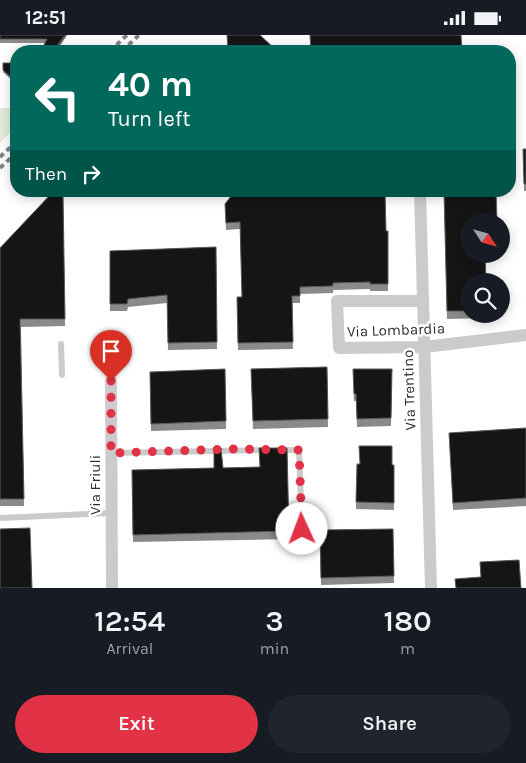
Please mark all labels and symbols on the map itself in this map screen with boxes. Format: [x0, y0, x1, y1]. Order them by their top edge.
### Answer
north arrow [460, 213, 510, 263]
street label: Via Lombardia [347, 319, 445, 341]
pin [90, 330, 132, 381]
street label: Via Trentino [399, 349, 419, 431]
street label: Via Friuli [86, 455, 104, 515]
position arrow [275, 502, 327, 554]

